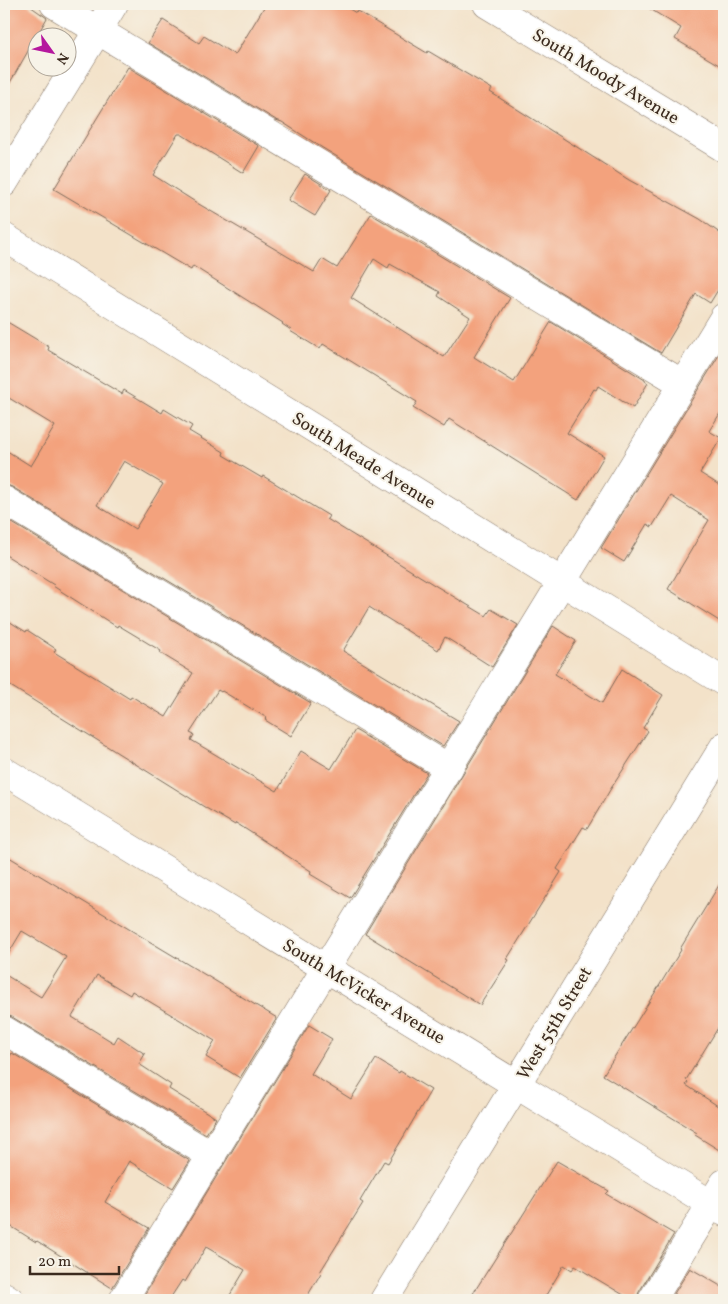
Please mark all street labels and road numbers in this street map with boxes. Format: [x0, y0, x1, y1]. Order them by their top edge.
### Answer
street label: South Moody Avenue [527, 23, 684, 131]
street label: South Meade Avenue [286, 407, 440, 516]
street label: South McVicker Avenue [277, 934, 449, 1051]
street label: West 55th Street [512, 963, 599, 1085]

